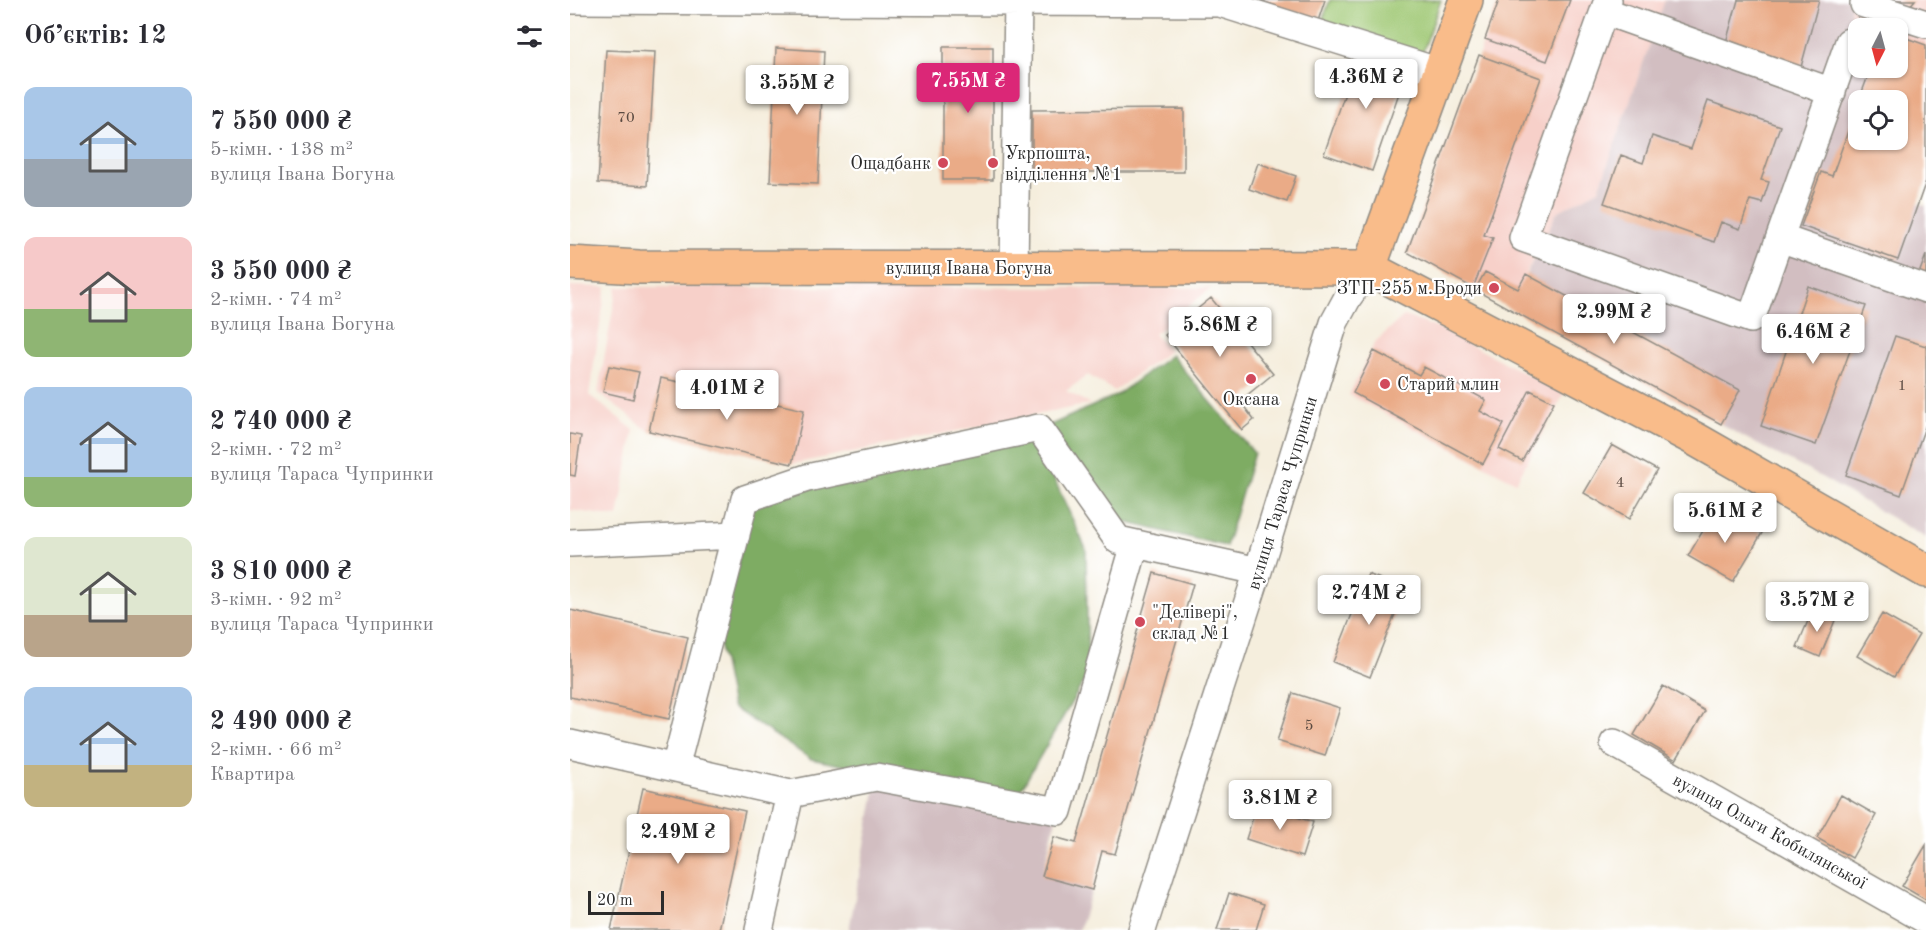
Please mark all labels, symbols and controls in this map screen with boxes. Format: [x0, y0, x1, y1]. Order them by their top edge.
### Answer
north arrow [1848, 18, 1908, 78]
map controls [1848, 18, 1908, 150]
icon: filters [513, 20, 546, 53]
text: Об’єктів: 12 [24, 23, 166, 49]
pin: 4.36M ₴ [1311, 59, 1421, 110]
pin: 7.55M ₴ [913, 63, 1023, 114]
pin: 3.55M ₴ [742, 65, 852, 116]
text: 4.36M ₴ [1329, 68, 1403, 88]
text: 7.55M ₴ [931, 72, 1005, 92]
text: 3.55M ₴ [760, 74, 834, 94]
button: locate [1848, 90, 1908, 150]
text: 7 550 000 ₴ [210, 109, 352, 135]
icon: home [72, 111, 144, 183]
house number: 70 [617, 111, 635, 126]
text: 5-кімн. · 138 m² [210, 140, 353, 160]
place label: Укрпошта, відділення №1 [1005, 145, 1122, 184]
place label: Ощадбанк [850, 155, 931, 173]
marker: Ощадбанк [936, 156, 950, 170]
marker: Укрпошта, відділення №1 [986, 156, 1000, 170]
text: вулиця Івана Богуна [210, 165, 395, 185]
text: 3 550 000 ₴ [210, 259, 352, 285]
street label: вулиця Івана Богуна [886, 260, 1052, 278]
icon: home [72, 261, 144, 333]
place label: ЗТП-255 м.Броди [1337, 280, 1482, 298]
marker: ЗТП-255 м.Броди [1487, 281, 1501, 295]
text: 2-кімн. · 74 m² [210, 290, 342, 310]
pin: 2.99M ₴ [1559, 294, 1669, 345]
text: 2.99M ₴ [1577, 303, 1651, 323]
pin: 5.86M ₴ [1165, 307, 1275, 358]
pin: 6.46M ₴ [1758, 314, 1868, 365]
text: вулиця Івана Богуна [210, 315, 395, 335]
text: 5.86M ₴ [1183, 316, 1257, 336]
text: 6.46M ₴ [1776, 323, 1850, 343]
pin: 4.01M ₴ [672, 370, 782, 421]
marker: Оксана [1244, 372, 1258, 386]
place label: Старий млин [1397, 376, 1499, 394]
marker: Старий млин [1378, 377, 1392, 391]
text: 4.01M ₴ [690, 379, 764, 399]
house number: 1 [1898, 379, 1906, 394]
place label: Оксана [1222, 391, 1280, 409]
street label: вулиця Тараса Чупринки [1245, 394, 1321, 592]
text: 2 740 000 ₴ [210, 409, 352, 435]
icon: home [72, 411, 144, 483]
text: 2-кімн. · 72 m² [210, 440, 342, 460]
text: вулиця Тараса Чупринки [210, 465, 434, 485]
house number: 4 [1616, 476, 1624, 491]
pin: 5.61M ₴ [1670, 493, 1780, 544]
text: 5.61M ₴ [1688, 502, 1762, 522]
text: 3 810 000 ₴ [210, 559, 352, 585]
icon: home [72, 561, 144, 633]
pin: 2.74M ₴ [1314, 575, 1424, 626]
pin: 3.57M ₴ [1762, 582, 1872, 633]
text: 2.74M ₴ [1332, 584, 1406, 604]
text: 3-кімн. · 92 m² [210, 590, 342, 610]
text: 3.57M ₴ [1780, 591, 1854, 611]
place label: "Делівері", склад №1 [1152, 604, 1238, 643]
text: вулиця Тараса Чупринки [210, 615, 434, 635]
marker: "Делівері", склад №1 [1133, 615, 1147, 629]
text: 2 490 000 ₴ [210, 709, 352, 735]
icon: home [72, 711, 144, 783]
house number: 5 [1305, 719, 1313, 734]
text: 2-кімн. · 66 m² [210, 740, 342, 760]
text: Квартира [210, 765, 295, 785]
street label: вулиця Ольги Кобилянської [1670, 771, 1869, 893]
pin: 3.81M ₴ [1225, 780, 1335, 831]
text: 3.81M ₴ [1243, 789, 1317, 809]
pin: 2.49M ₴ [623, 814, 733, 865]
text: 2.49M ₴ [641, 823, 715, 843]
scale bar [588, 888, 664, 916]
text: 20 m [597, 893, 633, 909]

